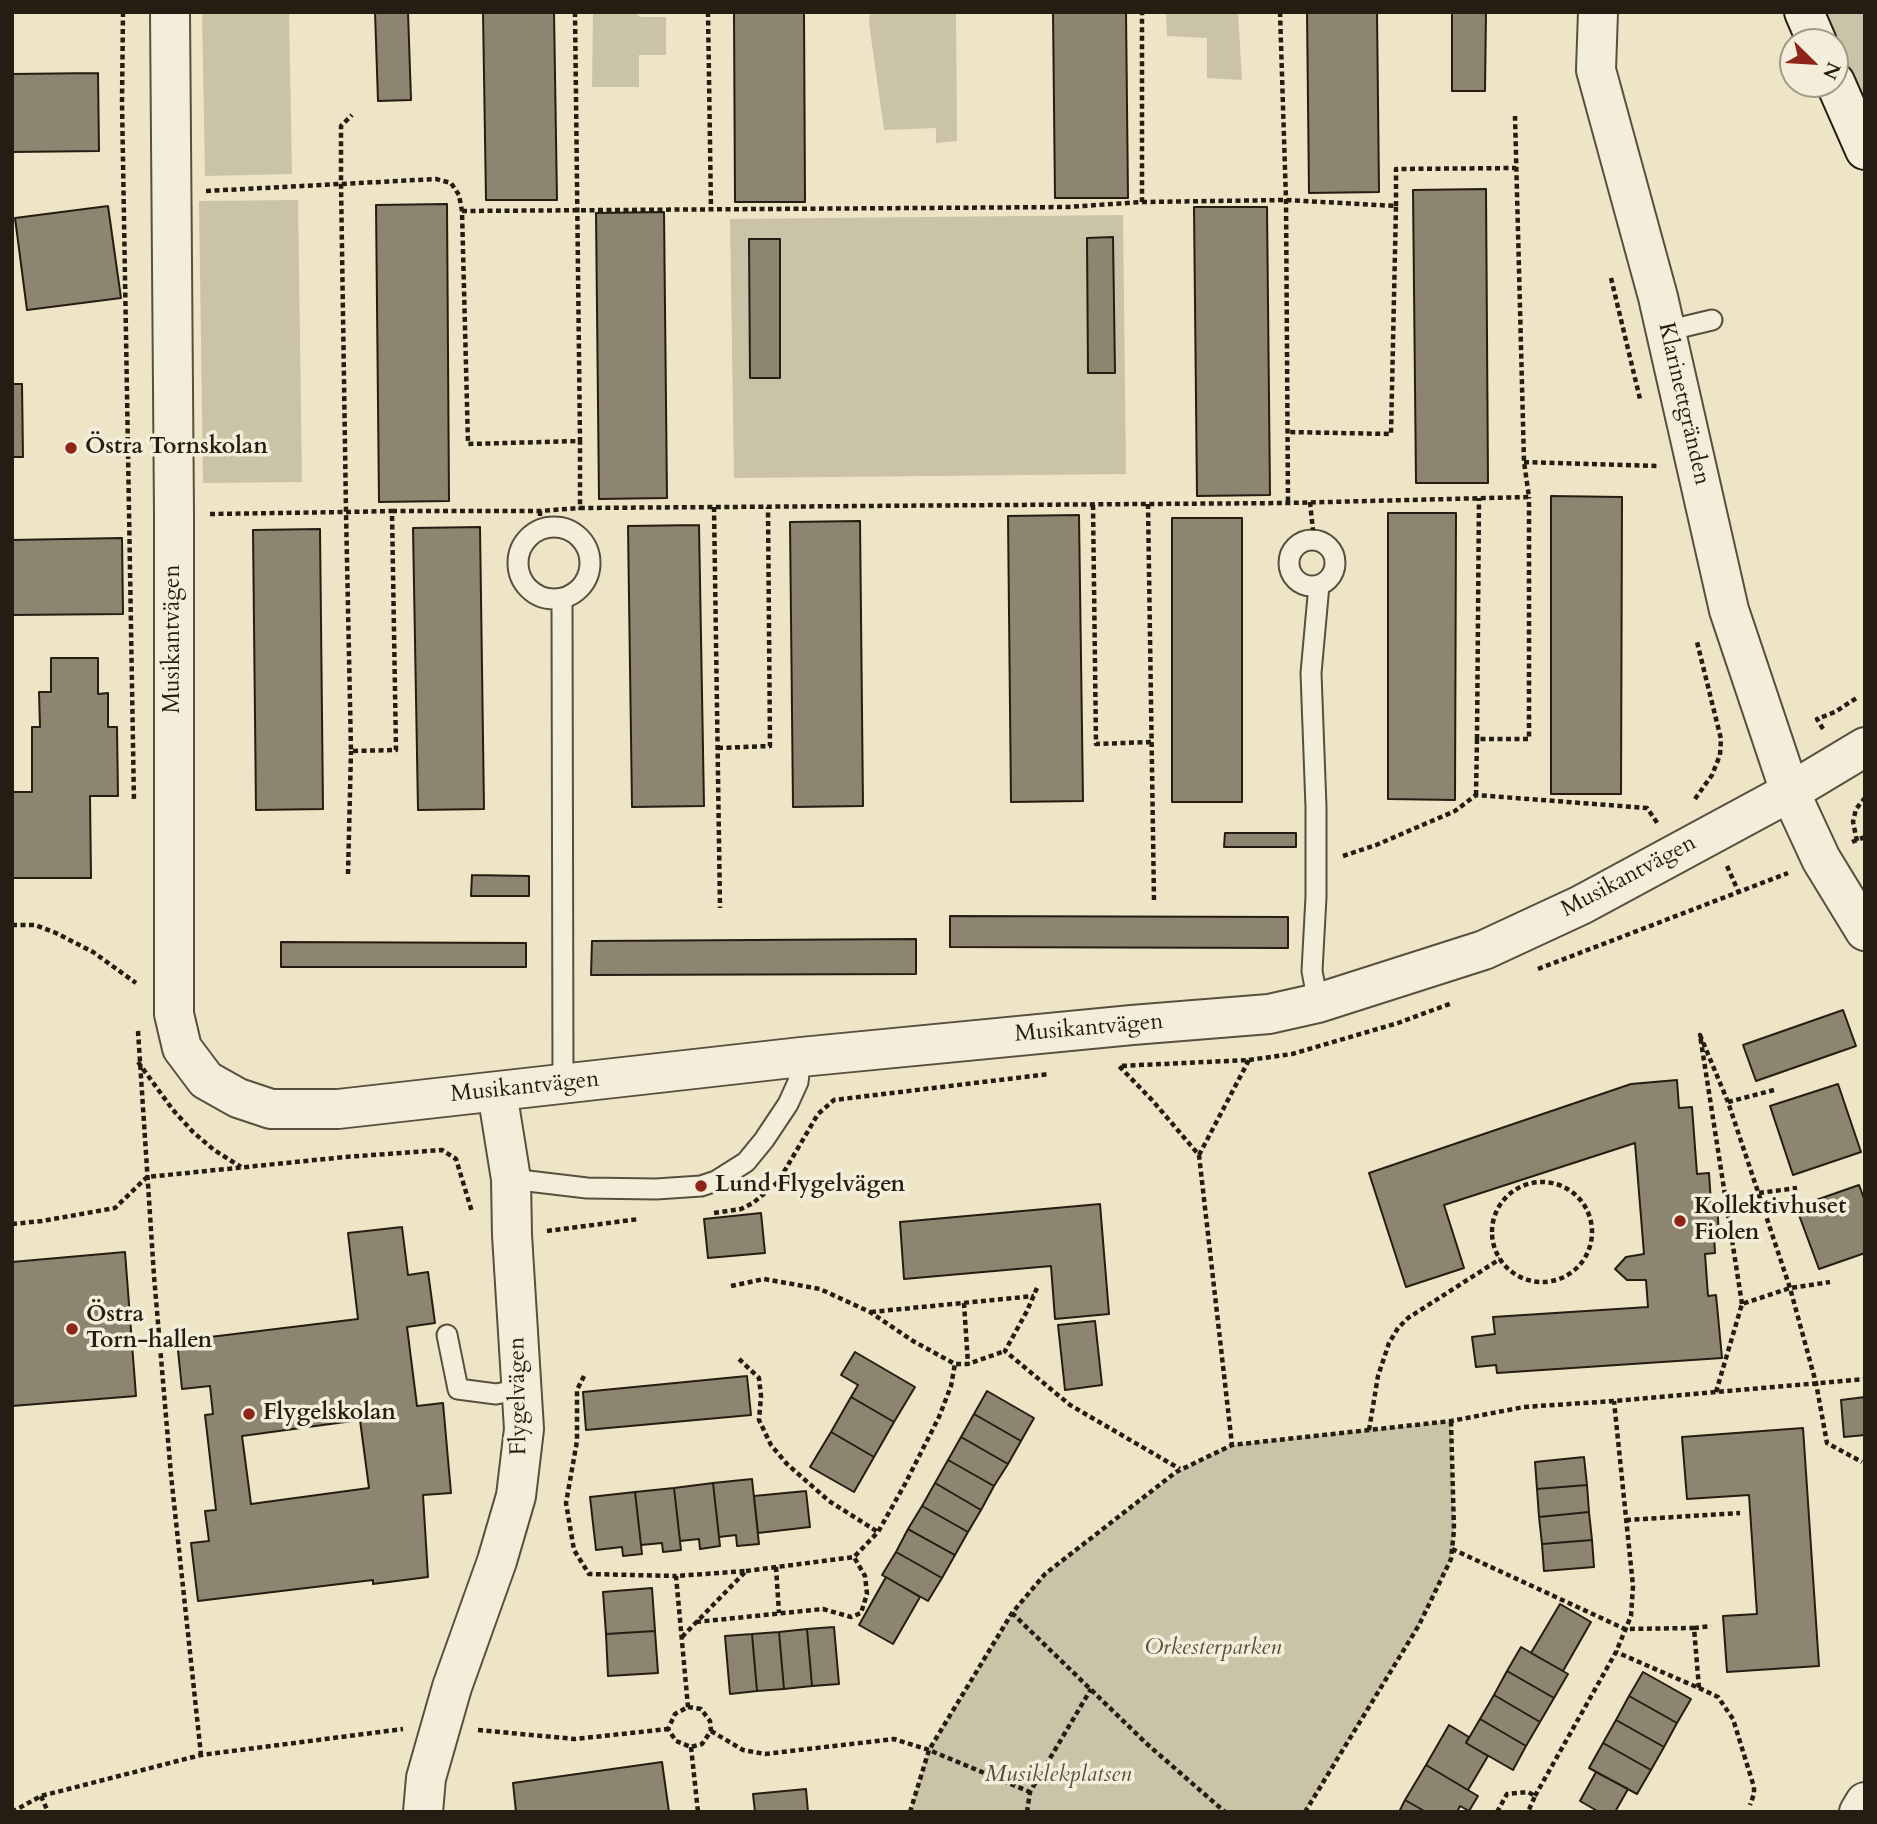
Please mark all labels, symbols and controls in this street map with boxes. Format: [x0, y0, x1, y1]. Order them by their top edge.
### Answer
north arrow [1779, 28, 1849, 98]
text: N [1816, 58, 1847, 84]
street label: Klarinettgränden [1651, 320, 1715, 488]
place label: Östra Tornskolan [85, 434, 268, 462]
marker: Östra Tornskolan [63, 440, 79, 456]
street label: Musikantvägen [160, 564, 188, 714]
street label: Musikantvägen [1557, 830, 1701, 924]
street label: Musikantvägen [1013, 1009, 1165, 1049]
street label: Musikantvägen [449, 1066, 601, 1110]
place label: Lund Flygelvägen [715, 1172, 905, 1200]
marker: Lund Flygelvägen [693, 1178, 709, 1194]
place label: Kollektivhuset Fiolen [1694, 1194, 1846, 1248]
marker: Kollektivhuset Fiolen [1672, 1213, 1688, 1229]
place label: Östra Torn-hallen [86, 1302, 212, 1356]
marker: Östra Torn-hallen [64, 1321, 80, 1337]
street label: Flygelvägen [504, 1337, 534, 1455]
place label: Flygelskolan [263, 1400, 396, 1428]
marker: Flygelskolan [241, 1406, 257, 1422]
park label: Orkesterparken [1145, 1635, 1281, 1663]
park label: Musiklekplatsen [985, 1762, 1131, 1790]

